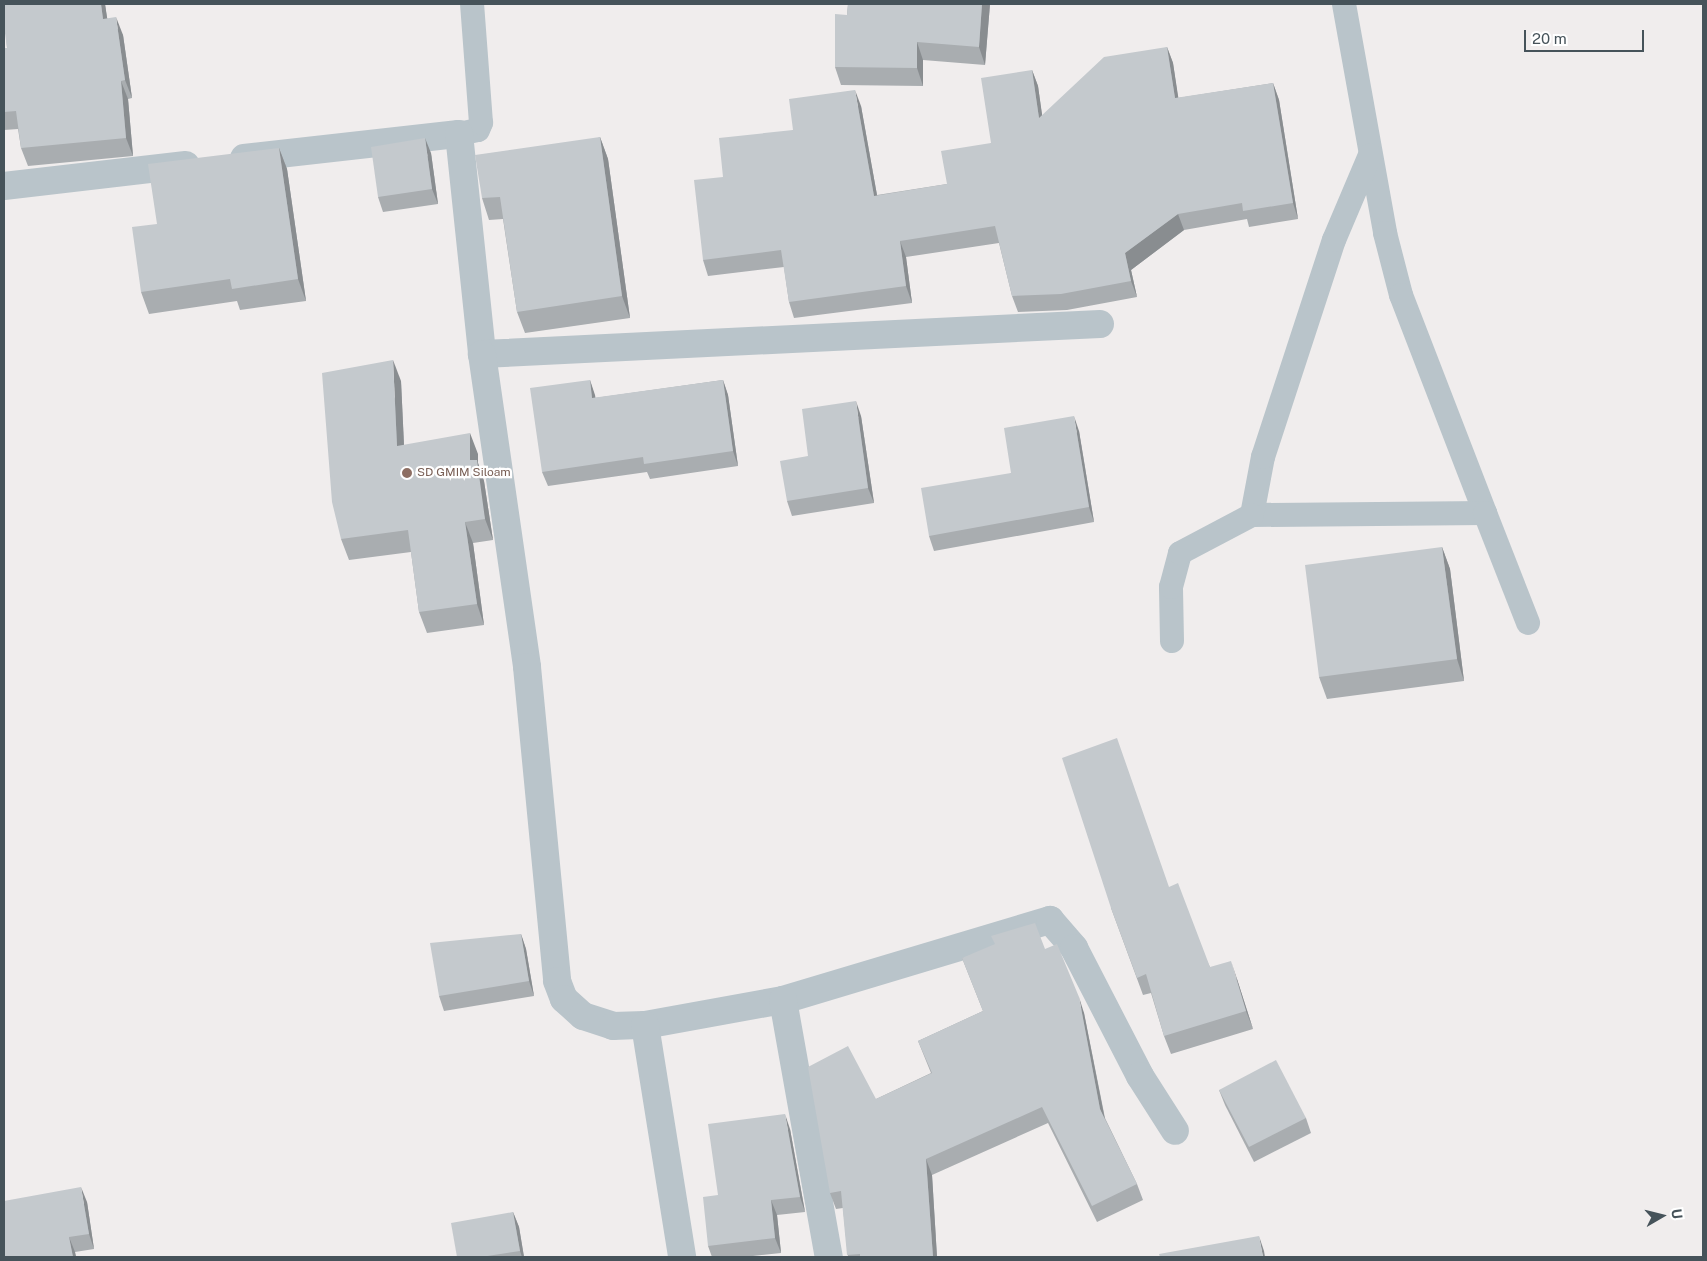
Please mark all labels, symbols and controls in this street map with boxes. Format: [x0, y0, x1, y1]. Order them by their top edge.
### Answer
scale bar [1527, 20, 1647, 52]
text: 20 m [1532, 30, 1567, 47]
place label: SD GMIM Siloam [417, 466, 511, 480]
marker: SD GMIM Siloam [401, 467, 413, 479]
north arrow [1637, 1191, 1687, 1241]
text: U [1668, 1208, 1685, 1220]

